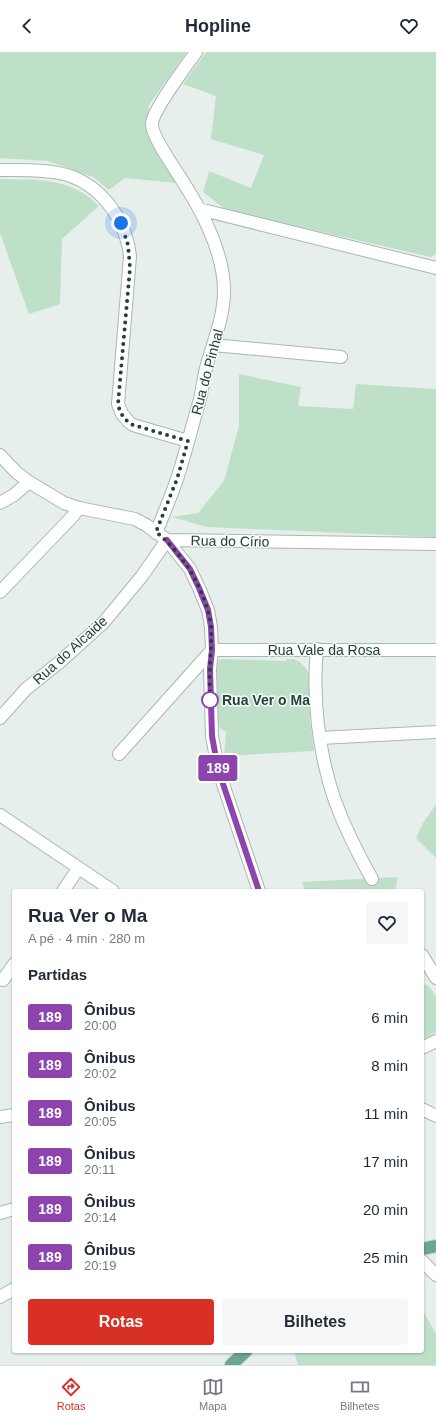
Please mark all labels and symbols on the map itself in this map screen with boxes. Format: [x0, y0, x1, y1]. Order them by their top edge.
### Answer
your location [111, 213, 131, 233]
street label: Rua do Pinhal [188, 327, 226, 417]
street label: Rua do Círio [191, 532, 270, 550]
street label: Rua do Alcaide [30, 612, 111, 687]
street label: Rua Vale da Rosa [268, 642, 381, 658]
marker: Rua Ver o Ma [201, 691, 219, 709]
place label: Rua Ver o Ma [222, 692, 310, 708]
line badge: 189 [195, 755, 241, 781]

